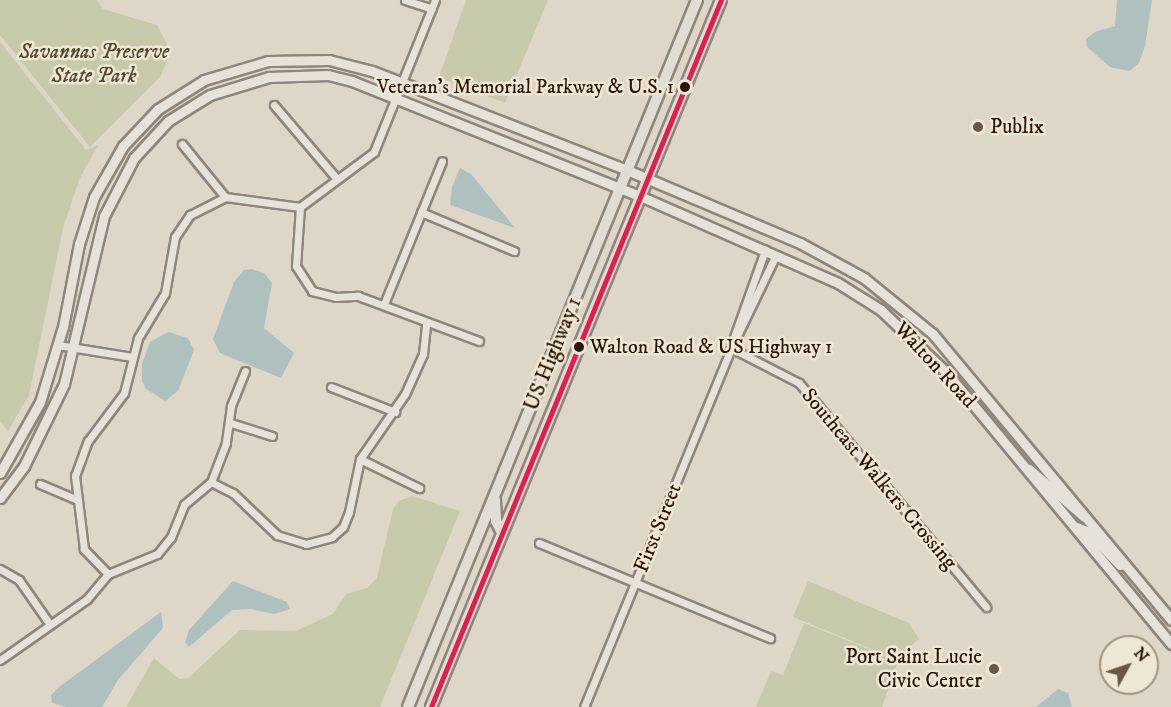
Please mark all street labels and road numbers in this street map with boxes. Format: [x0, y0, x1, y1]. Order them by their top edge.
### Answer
street label: US Highway 1 [519, 294, 587, 414]
street label: Walton Road [889, 317, 981, 413]
street label: Southeast Walkers Crossing [796, 383, 962, 575]
street label: First Street [629, 480, 687, 576]

